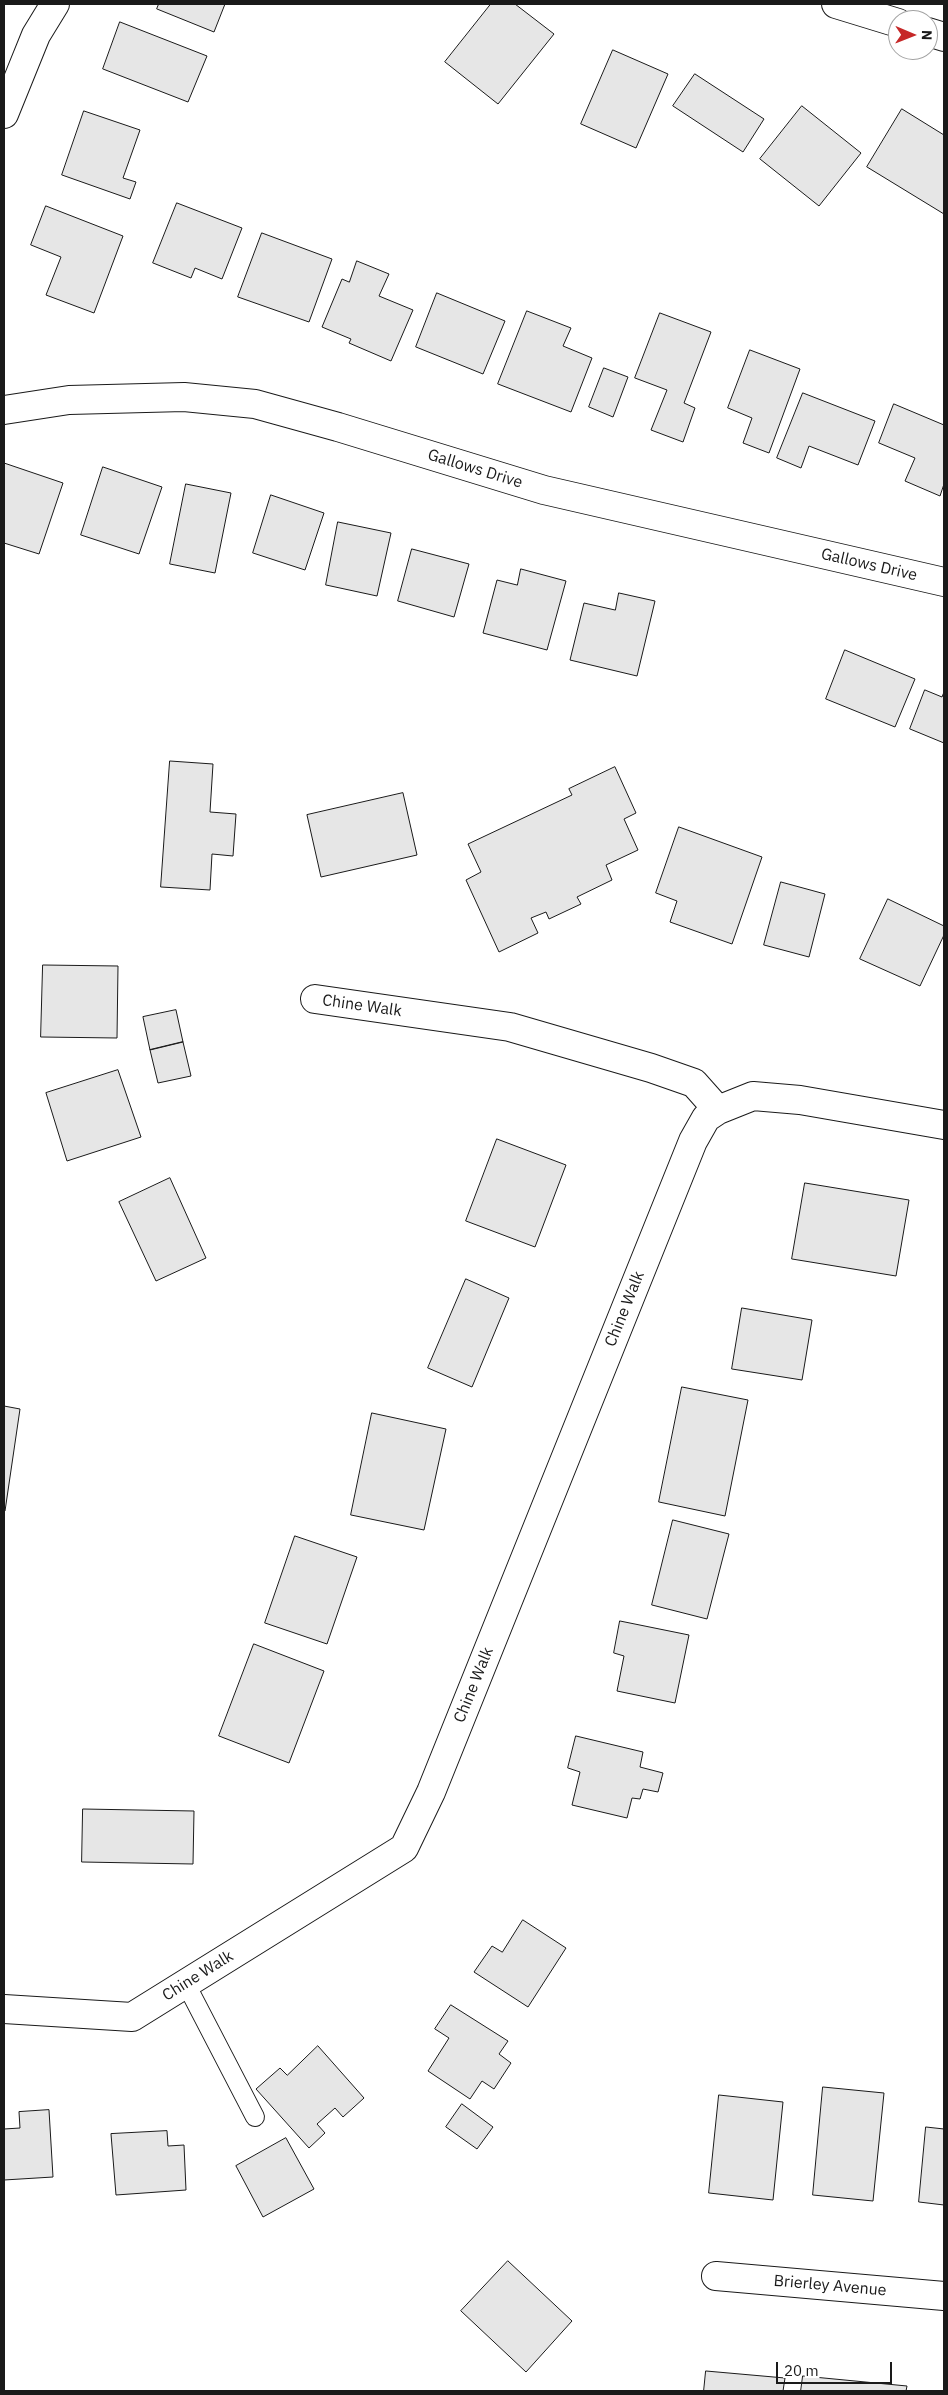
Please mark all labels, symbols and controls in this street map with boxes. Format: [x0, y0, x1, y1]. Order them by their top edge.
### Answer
north arrow [888, 10, 938, 60]
text: N [918, 30, 936, 40]
street label: Gallows Drive [425, 445, 525, 493]
street label: Gallows Drive [819, 545, 919, 585]
street label: Chine Walk [321, 991, 403, 1021]
street label: Chine Walk [601, 1268, 649, 1350]
street label: Chine Walk [450, 1644, 498, 1726]
street label: Chine Walk [159, 1947, 237, 2005]
street label: Brierley Avenue [773, 2272, 887, 2300]
scale bar [778, 2352, 894, 2384]
text: 20 m [784, 2361, 819, 2380]

